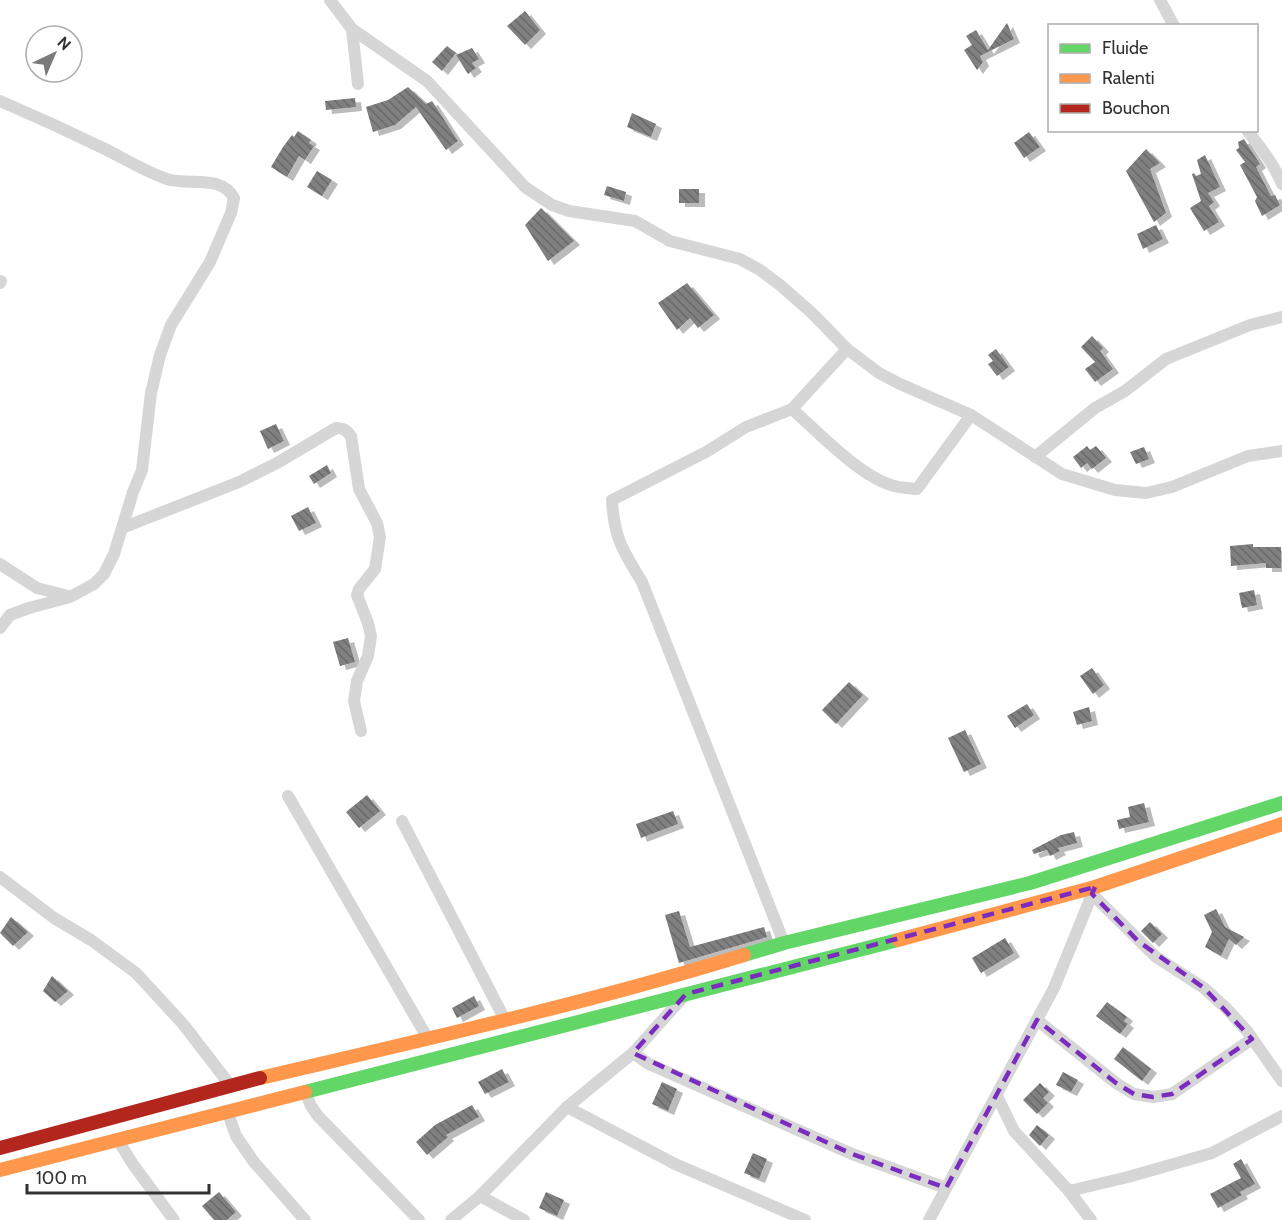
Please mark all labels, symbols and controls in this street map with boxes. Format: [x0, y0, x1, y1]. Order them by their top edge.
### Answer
north arrow [24, 24, 84, 84]
legend [1048, 24, 1258, 132]
text: N [53, 33, 75, 54]
text: Fluide [1102, 37, 1148, 59]
text: Ralenti [1102, 67, 1155, 89]
text: Bouchon [1102, 97, 1170, 119]
scale bar [27, 1157, 208, 1195]
text: 100 m [36, 1167, 87, 1189]

